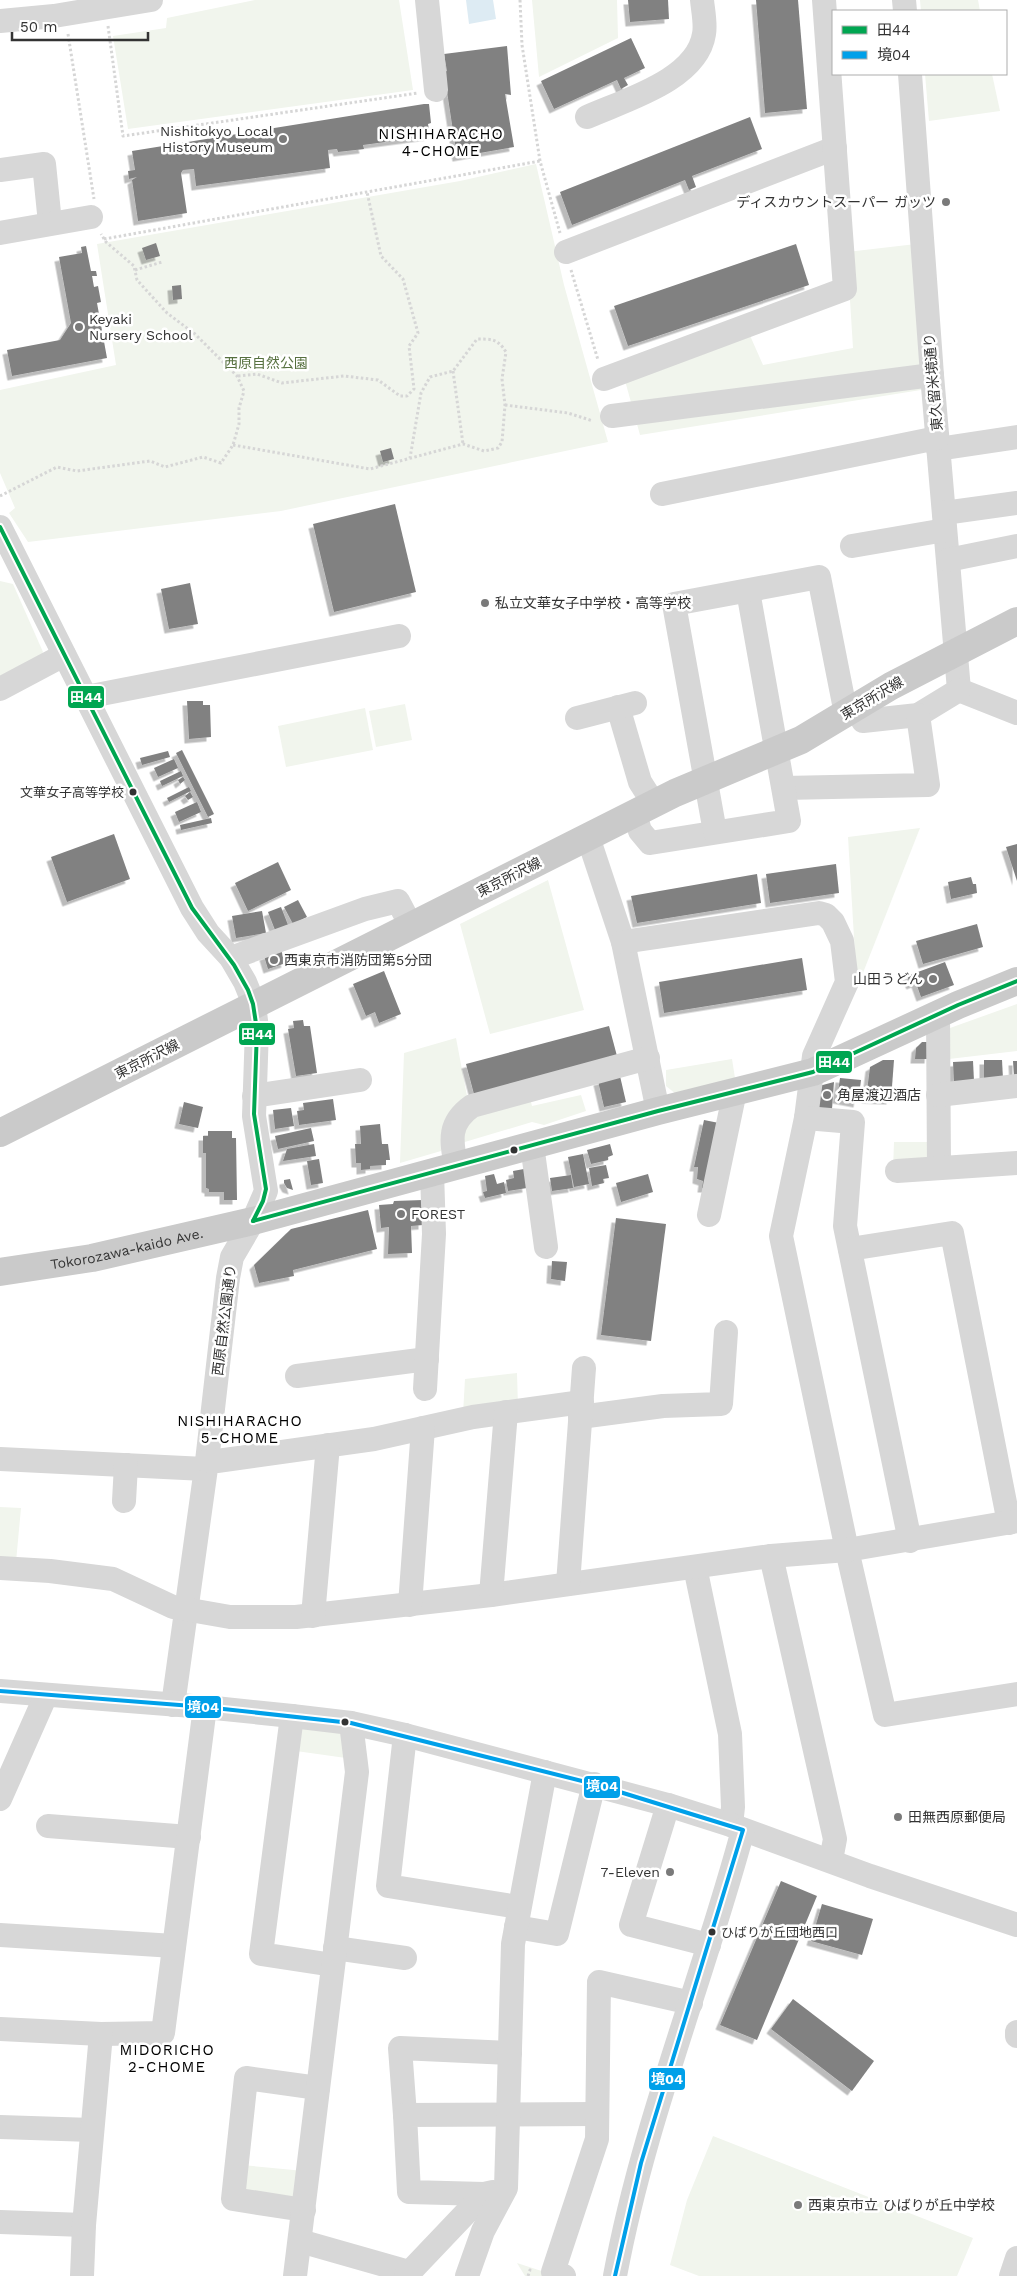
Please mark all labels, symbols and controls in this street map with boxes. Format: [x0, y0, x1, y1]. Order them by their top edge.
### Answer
scale bar [12, 10, 149, 42]
legend [832, 10, 1007, 75]
text: 50 m [20, 18, 57, 36]
text: 田44 [877, 21, 910, 39]
text: 境04 [877, 46, 911, 64]
place label: Nishitokyo Local History Museum [160, 123, 274, 155]
district label: NISHIHARACHO 4-CHOME [378, 125, 504, 160]
marker: Nishitokyo Local History Museum [277, 133, 289, 145]
place label: ディスカウントスーパー ガッツ [736, 194, 936, 210]
marker: ディスカウントスーパー ガッツ [940, 196, 952, 208]
place label: Keyaki Nursery School [89, 311, 193, 343]
marker: Keyaki Nursery School [73, 321, 85, 333]
street label: 東久留米境通り [921, 332, 945, 432]
park label: 西原自然公園 [224, 355, 308, 371]
place label: 私立文華女子中学校・高等学校 [495, 595, 691, 611]
marker: 私立文華女子中学校・高等学校 [479, 597, 491, 609]
street label: 東京所沢線 [838, 673, 906, 723]
line badge: 田44 [67, 685, 105, 709]
text: 田44 [70, 689, 102, 705]
place label: 文華女子高等学校 [20, 785, 124, 800]
marker: 文華女子高等学校 [128, 787, 138, 797]
street label: 東京所沢線 [474, 854, 544, 900]
place label: 西東京市消防団第5分団 [284, 952, 432, 968]
marker: 西東京市消防団第5分団 [268, 954, 280, 966]
place label: 山田うどん [853, 971, 923, 987]
marker: 山田うどん [927, 973, 939, 985]
line badge: 田44 [238, 1022, 276, 1046]
text: 田44 [241, 1026, 273, 1042]
street label: 東京所沢線 [112, 1036, 182, 1082]
line badge: 田44 [815, 1050, 853, 1074]
text: 田44 [818, 1054, 850, 1070]
place label: 角屋渡辺酒店 [837, 1087, 921, 1103]
marker: 角屋渡辺酒店 [821, 1089, 833, 1101]
unlabelled marker [509, 1145, 519, 1155]
place label: FOREST [411, 1206, 466, 1222]
marker: FOREST [395, 1208, 407, 1220]
street label: Tokorozawa-kaido Ave. [49, 1225, 205, 1272]
street label: 西原自然公園通り [209, 1263, 239, 1377]
district label: NISHIHARACHO 5-CHOME [177, 1412, 303, 1447]
line badge: 境04 [184, 1695, 222, 1719]
text: 境04 [187, 1699, 219, 1715]
unlabelled marker [340, 1717, 350, 1727]
line badge: 境04 [583, 1775, 621, 1799]
text: 境04 [586, 1778, 618, 1794]
place label: 田無西原郵便局 [908, 1809, 1006, 1825]
marker: 田無西原郵便局 [892, 1811, 904, 1823]
place label: 7-Eleven [601, 1864, 660, 1880]
marker: 7-Eleven [664, 1866, 676, 1878]
place label: ひばりが丘団地西口 [721, 1925, 838, 1940]
marker: ひばりが丘団地西口 [707, 1927, 717, 1937]
district label: MIDORICHO 2-CHOME [119, 2041, 215, 2076]
line badge: 境04 [648, 2067, 686, 2091]
text: 境04 [651, 2071, 683, 2087]
place label: 西東京市立 ひばりが丘中学校 [808, 2197, 995, 2213]
marker: 西東京市立 ひばりが丘中学校 [792, 2199, 804, 2211]

